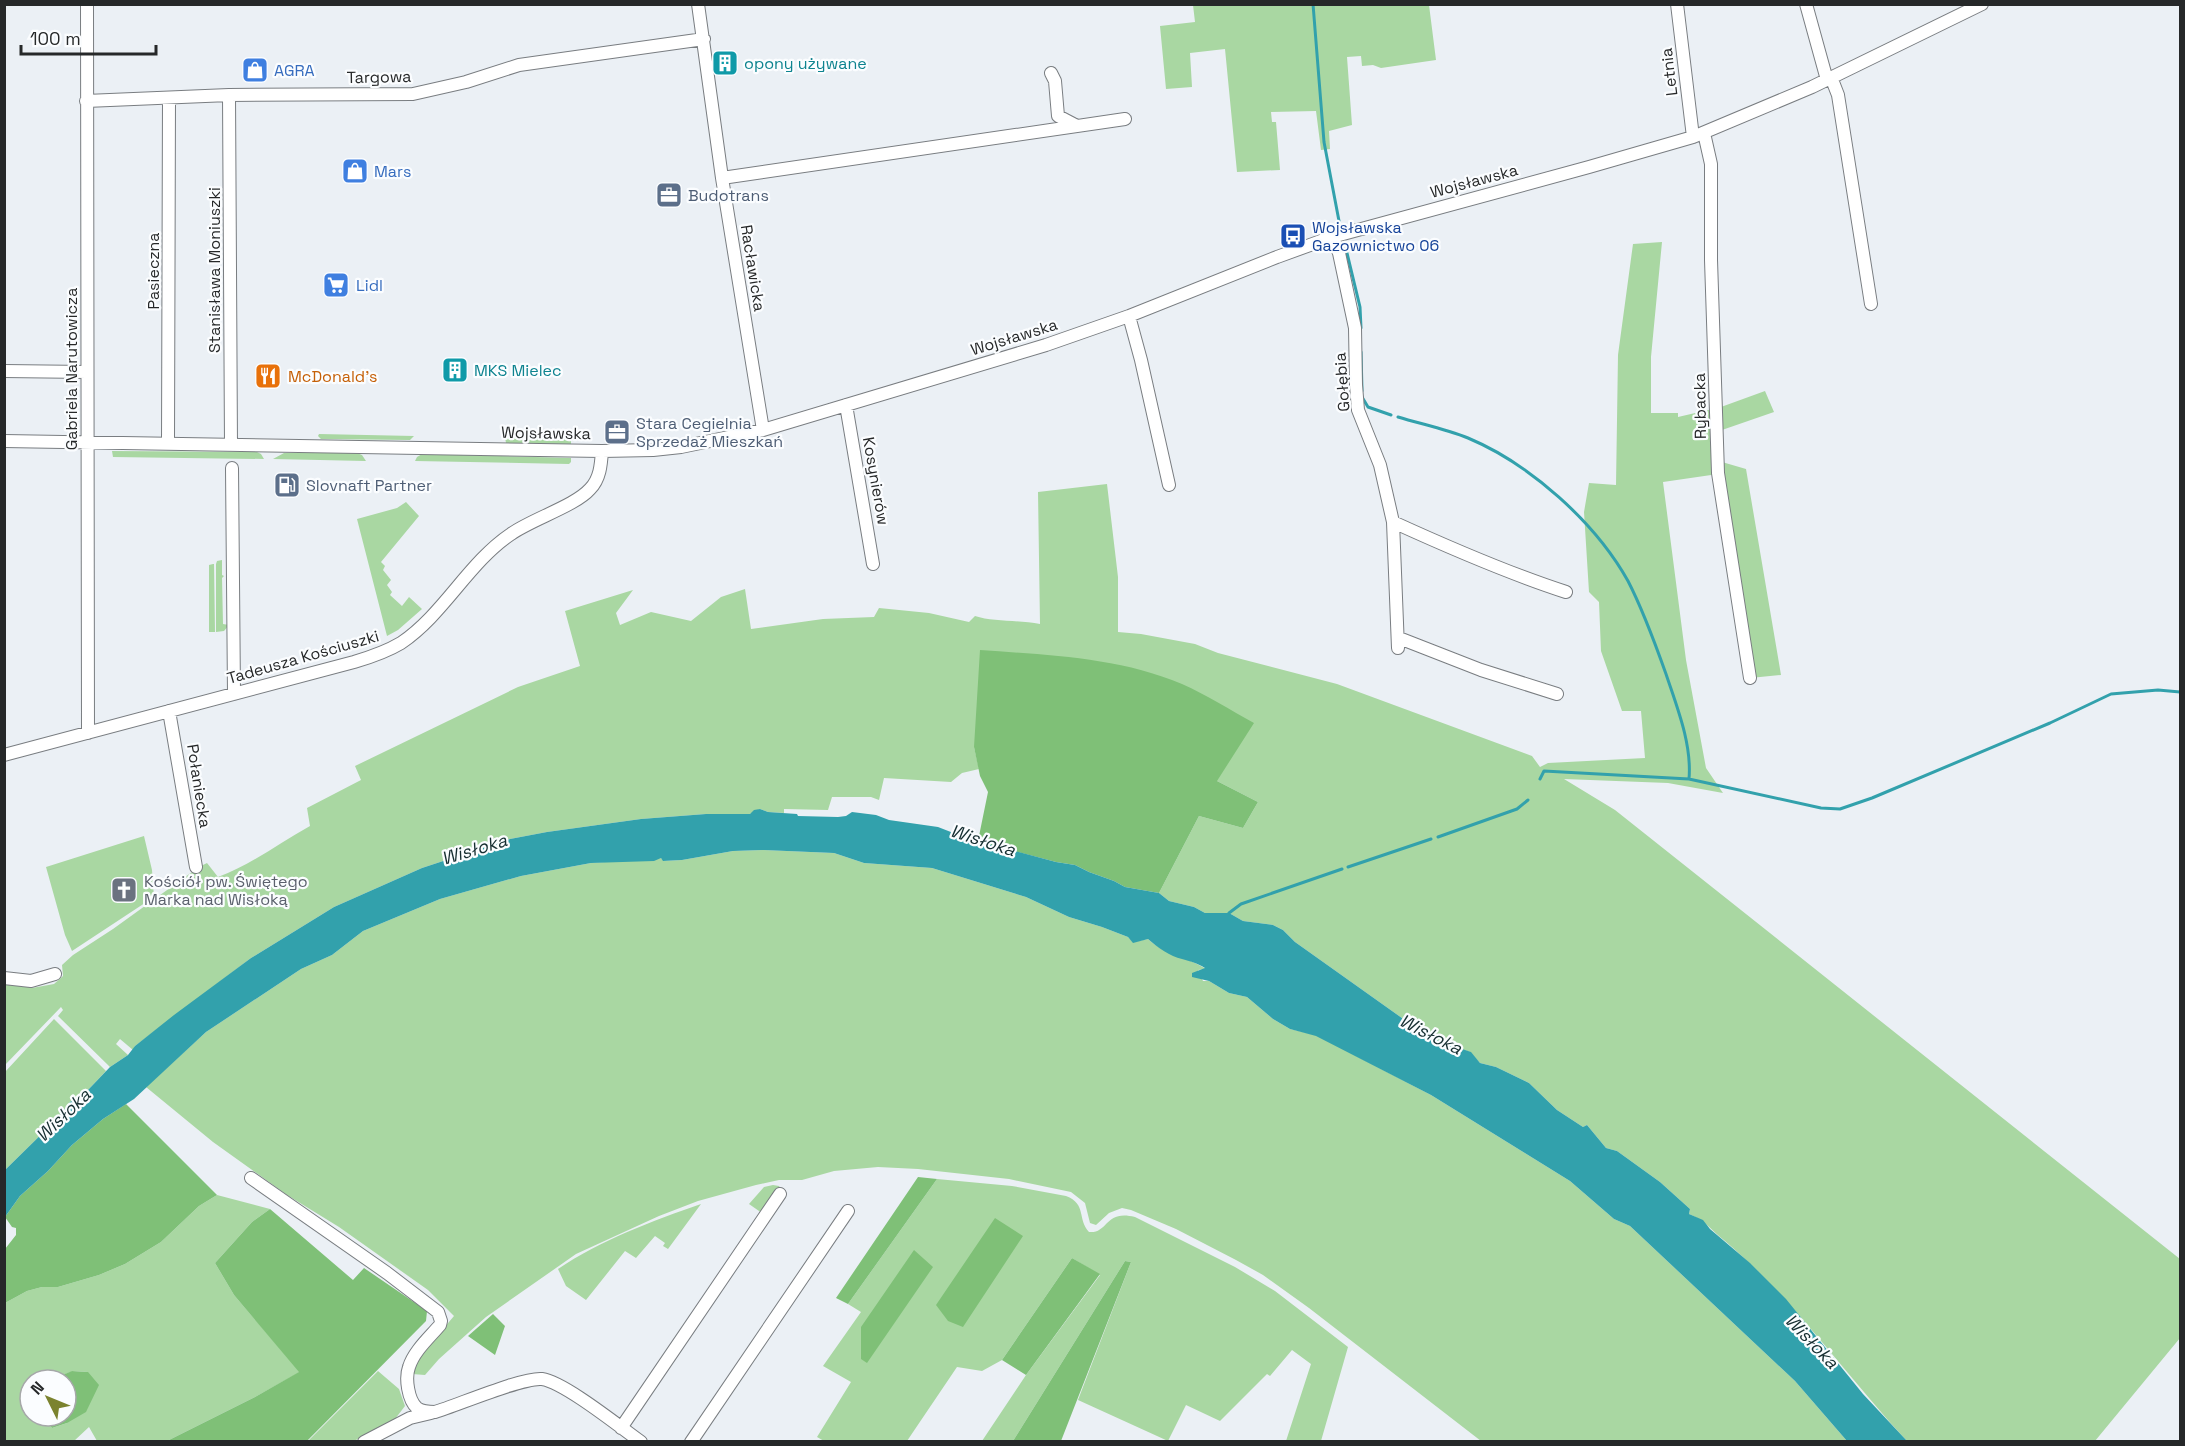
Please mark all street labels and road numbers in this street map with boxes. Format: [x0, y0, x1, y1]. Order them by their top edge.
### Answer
street label: Letnia [1656, 47, 1682, 97]
street label: Targowa [346, 66, 412, 88]
street label: Wojsławska [1428, 159, 1520, 203]
street label: Stanisława Moniuszki [204, 187, 225, 353]
street label: Racławicka [736, 223, 770, 313]
street label: Pasieczna [143, 232, 164, 310]
street label: Gabriela Narutowicza [61, 288, 82, 450]
street label: Wojsławska [968, 314, 1060, 360]
street label: Gołębia [1329, 352, 1355, 412]
street label: Rybacka [1689, 373, 1711, 439]
street label: Wojsławska [501, 422, 591, 444]
street label: Kosynierów [858, 435, 894, 527]
street label: Tadeusza Kościuszki [225, 625, 381, 689]
street label: Połaniecka [182, 743, 216, 829]

